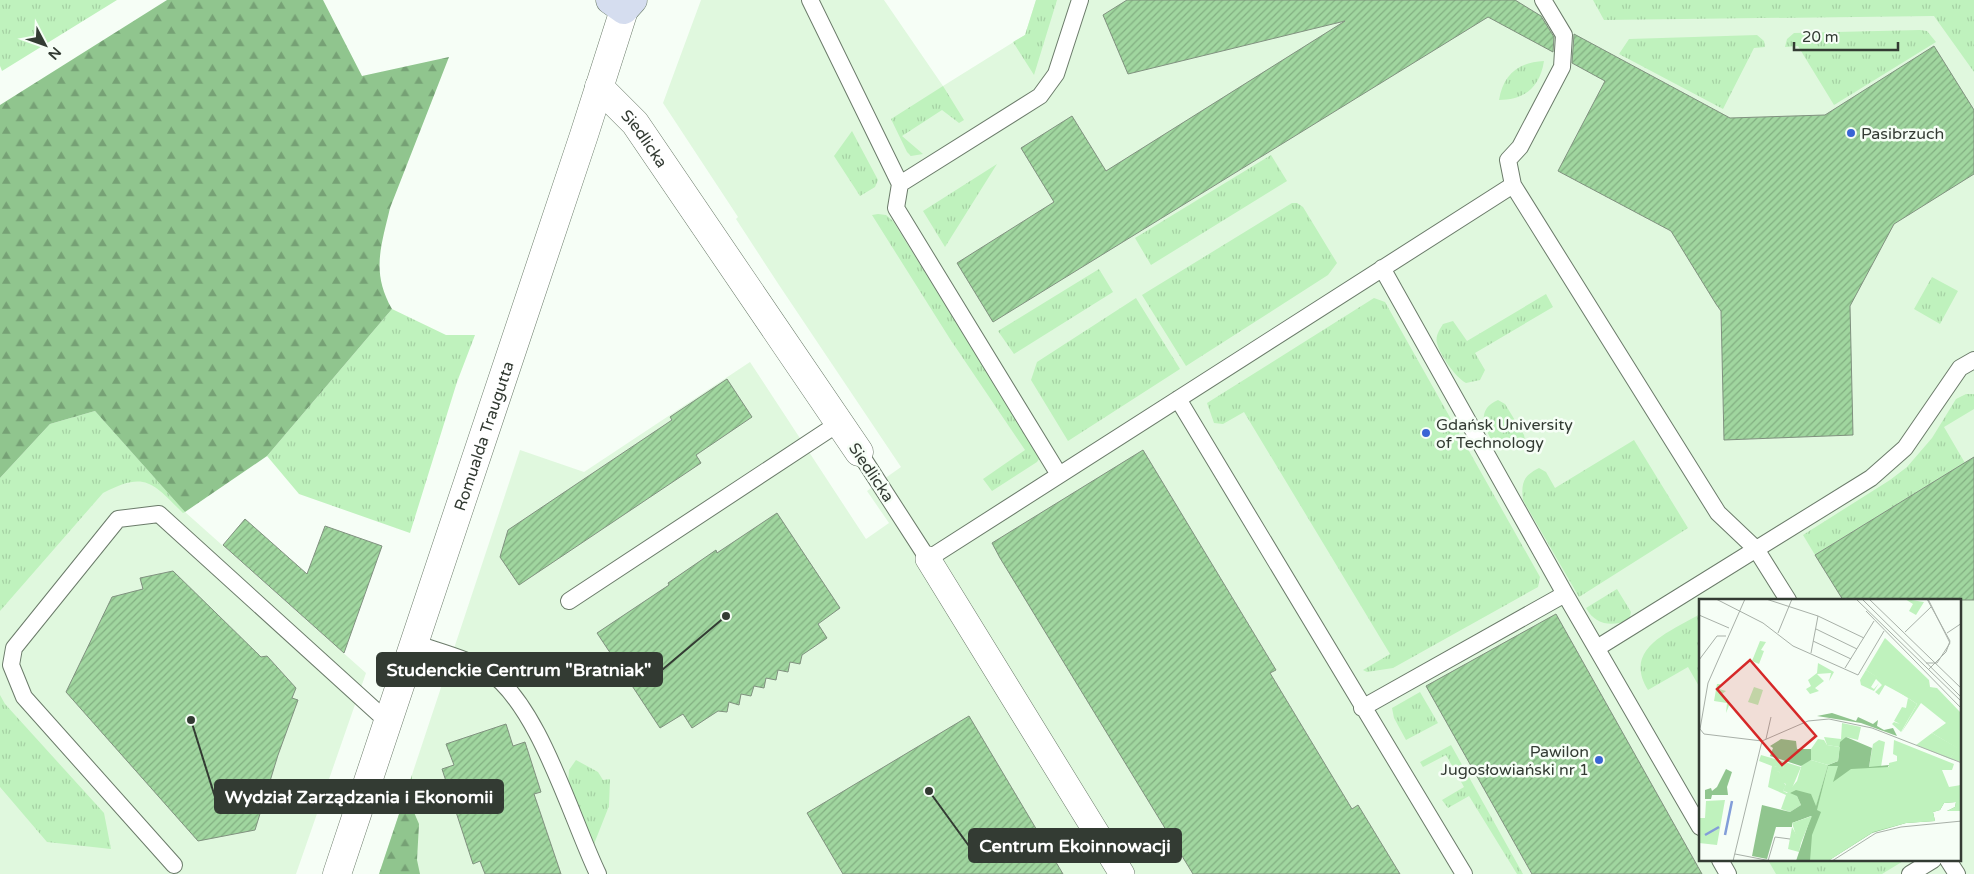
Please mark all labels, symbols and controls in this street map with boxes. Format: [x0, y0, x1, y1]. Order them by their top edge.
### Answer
north arrow [20, 20, 70, 70]
scale bar [1794, 20, 1898, 52]
text: 20 m [1802, 28, 1839, 46]
text: N [44, 43, 65, 63]
street label: Siedlicka [616, 106, 671, 172]
place label: Pasibrzuch [1861, 124, 1944, 144]
marker: Pasibrzuch [1845, 127, 1857, 139]
street label: Romualda Traugutta [450, 359, 519, 514]
place label: Gdańsk University of Technology [1436, 415, 1573, 453]
marker: Gdańsk University of Technology [1420, 427, 1432, 439]
street label: Siedlicka [844, 439, 898, 506]
inset map [1699, 599, 1962, 862]
callout: Studenckie Centrum "Bratniak" [377, 653, 662, 686]
text: Studenckie Centrum "Bratniak" [386, 659, 652, 681]
place label: Pawilon Jugosłowiański nr 1 [1441, 742, 1589, 780]
marker: Pawilon Jugosłowiański nr 1 [1593, 754, 1605, 766]
callout: Wydział Zarządzania i Ekonomii [215, 780, 503, 813]
text: Wydział Zarządzania i Ekonomii [225, 786, 493, 808]
callout: Centrum Ekoinnowacji [969, 829, 1181, 862]
text: Centrum Ekoinnowacji [979, 835, 1171, 857]

